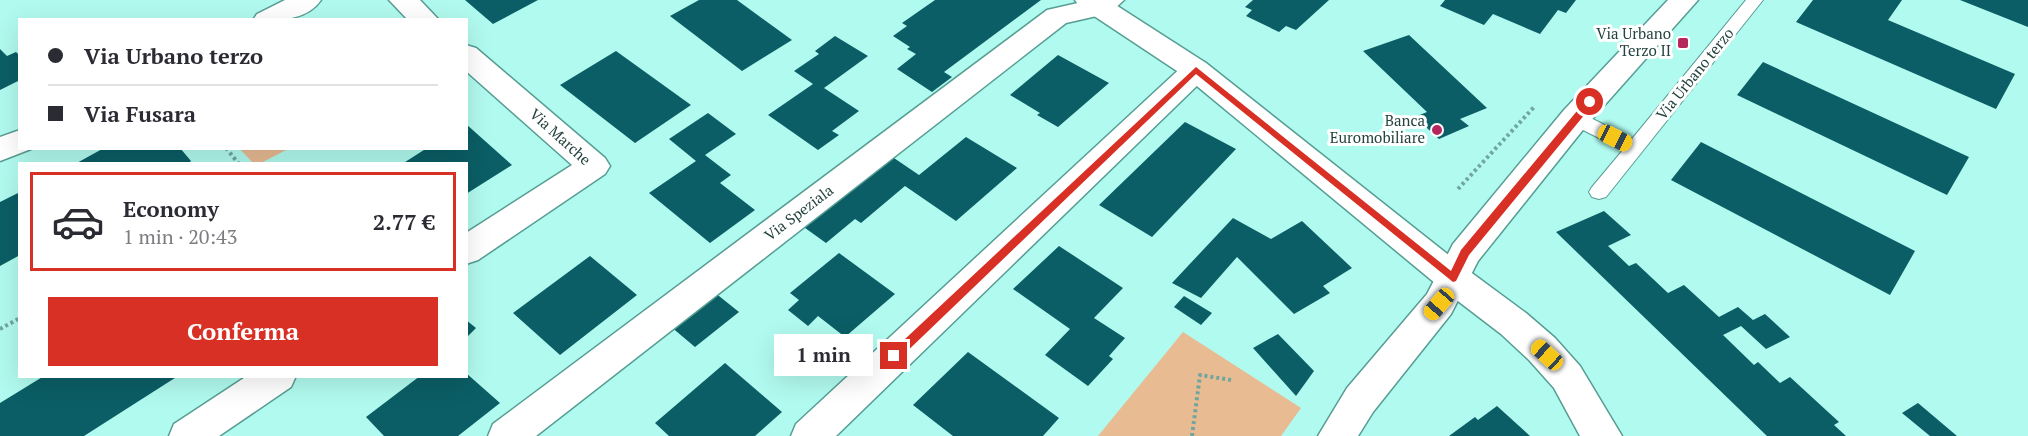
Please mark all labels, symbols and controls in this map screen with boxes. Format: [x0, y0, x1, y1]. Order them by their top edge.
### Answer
place label: Via Urbano Terzo II [1596, 23, 1671, 60]
street label: Via Urbano terzo [1651, 23, 1737, 123]
marker: Via Urbano Terzo II [1676, 36, 1690, 50]
text: Via Urbano terzo [84, 41, 263, 70]
route start [1576, 88, 1603, 115]
text: Via Fusara [84, 99, 196, 128]
street label: Via Marche [526, 104, 595, 169]
place label: Banca Euromobiliare [1330, 110, 1425, 147]
car [1595, 122, 1635, 154]
marker: Banca Euromobiliare [1430, 123, 1444, 137]
street label: Via Speziala [760, 179, 837, 245]
text: Economy [123, 194, 219, 223]
icon: car [51, 195, 105, 249]
text: 2.77 € [373, 207, 435, 236]
text: 1 min · 20:43 [123, 223, 237, 250]
car [1420, 285, 1458, 323]
button: Conferma [48, 297, 438, 366]
callout: 1 min [774, 335, 873, 377]
car [1528, 336, 1566, 374]
text: 1 min [796, 341, 851, 368]
route end [880, 342, 907, 369]

